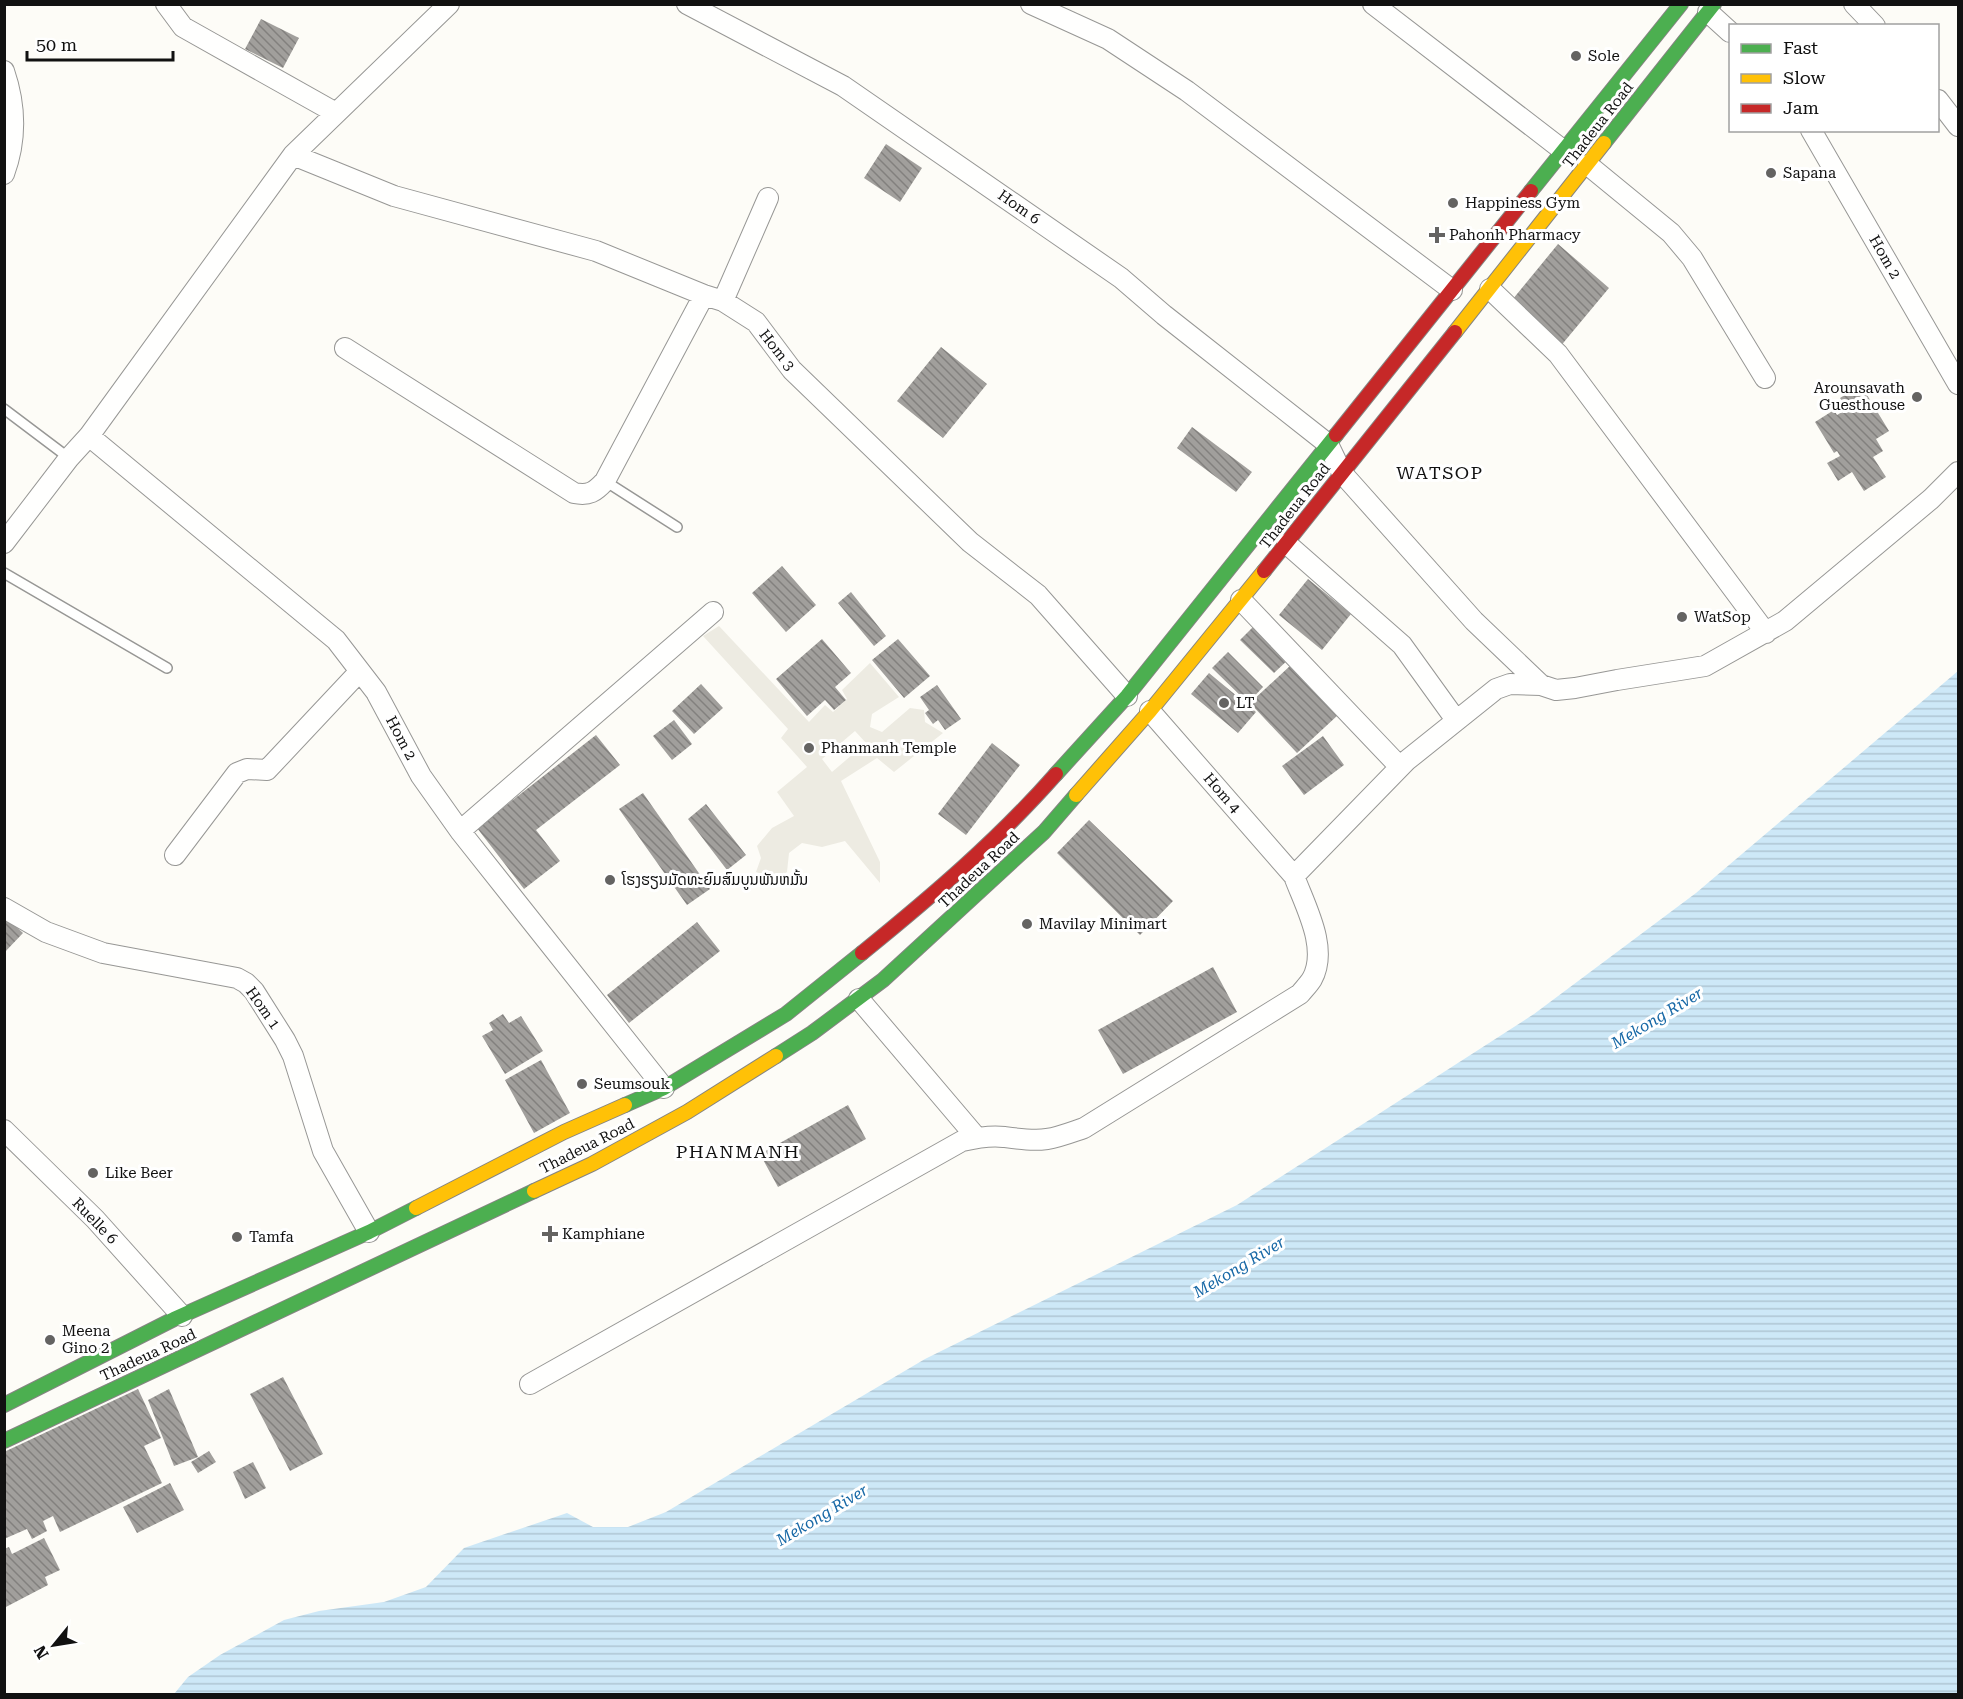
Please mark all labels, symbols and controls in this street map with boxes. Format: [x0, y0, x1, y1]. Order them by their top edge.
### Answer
scale bar [27, 24, 172, 62]
legend [1729, 24, 1939, 132]
text: 50 m [36, 34, 77, 55]
text: Fast [1783, 37, 1818, 58]
place label: Sole [1588, 47, 1620, 65]
marker: Sole [1569, 49, 1583, 63]
text: Slow [1783, 67, 1825, 88]
street label: Thadeua Road [1559, 78, 1637, 171]
text: Jam [1783, 97, 1819, 118]
place label: Sapana [1783, 164, 1836, 182]
marker: Sapana [1764, 166, 1778, 180]
street label: Hom 6 [994, 186, 1044, 228]
place label: Happiness Gym [1465, 194, 1581, 212]
marker: Happiness Gym [1446, 196, 1460, 210]
place label: Pahonh Pharmacy [1449, 226, 1581, 244]
marker: Pahonh Pharmacy [1430, 228, 1444, 242]
street label: Hom 2 [1865, 232, 1905, 282]
street label: Hom 3 [755, 326, 799, 374]
place label: Arounsavath Guesthouse [1814, 379, 1905, 414]
marker: Arounsavath Guesthouse [1910, 390, 1924, 404]
street label: Thadeua Road [1256, 459, 1334, 552]
district label: WATSOP [1396, 462, 1484, 483]
place label: WatSop [1694, 608, 1751, 626]
marker: WatSop [1675, 610, 1689, 624]
place label: LT [1236, 694, 1255, 712]
marker: LT [1217, 696, 1231, 710]
street label: Hom 2 [382, 713, 420, 763]
place label: Phanmanh Temple [821, 739, 956, 757]
marker: Phanmanh Temple [802, 741, 816, 755]
street label: Hom 4 [1200, 769, 1245, 817]
street label: Thadeua Road [935, 828, 1023, 912]
place label: ໂຮງຮຽນມັດທະຍົມສົມບູນພັນຫມັ້ນ [621, 869, 808, 890]
marker: ໂຮງຮຽນມັດທະຍົມສົມບູນພັນຫມັ້ນ [603, 873, 617, 887]
place label: Mavilay Minimart [1039, 915, 1167, 933]
marker: Mavilay Minimart [1020, 917, 1034, 931]
street label: Hom 1 [242, 983, 284, 1033]
water label: Mekong River [1607, 983, 1706, 1053]
place label: Seumsouk [594, 1075, 670, 1093]
marker: Seumsouk [575, 1077, 589, 1091]
street label: Thadeua Road [537, 1114, 638, 1178]
district label: PHANMANH [676, 1141, 800, 1162]
place label: Like Beer [105, 1164, 173, 1182]
marker: Like Beer [86, 1166, 100, 1180]
street label: Ruelle 6 [69, 1194, 121, 1248]
place label: Kamphiane [562, 1225, 645, 1243]
marker: Kamphiane [543, 1227, 557, 1241]
place label: Tamfa [249, 1228, 294, 1246]
marker: Tamfa [230, 1230, 244, 1244]
water label: Mekong River [1189, 1232, 1288, 1302]
place label: Meena Gino 2 [62, 1322, 111, 1357]
street label: Thadeua Road [97, 1325, 199, 1385]
marker: Meena Gino 2 [43, 1333, 57, 1347]
water label: Mekong River [772, 1480, 871, 1550]
north arrow [24, 1615, 84, 1675]
text: N [30, 1642, 53, 1662]

